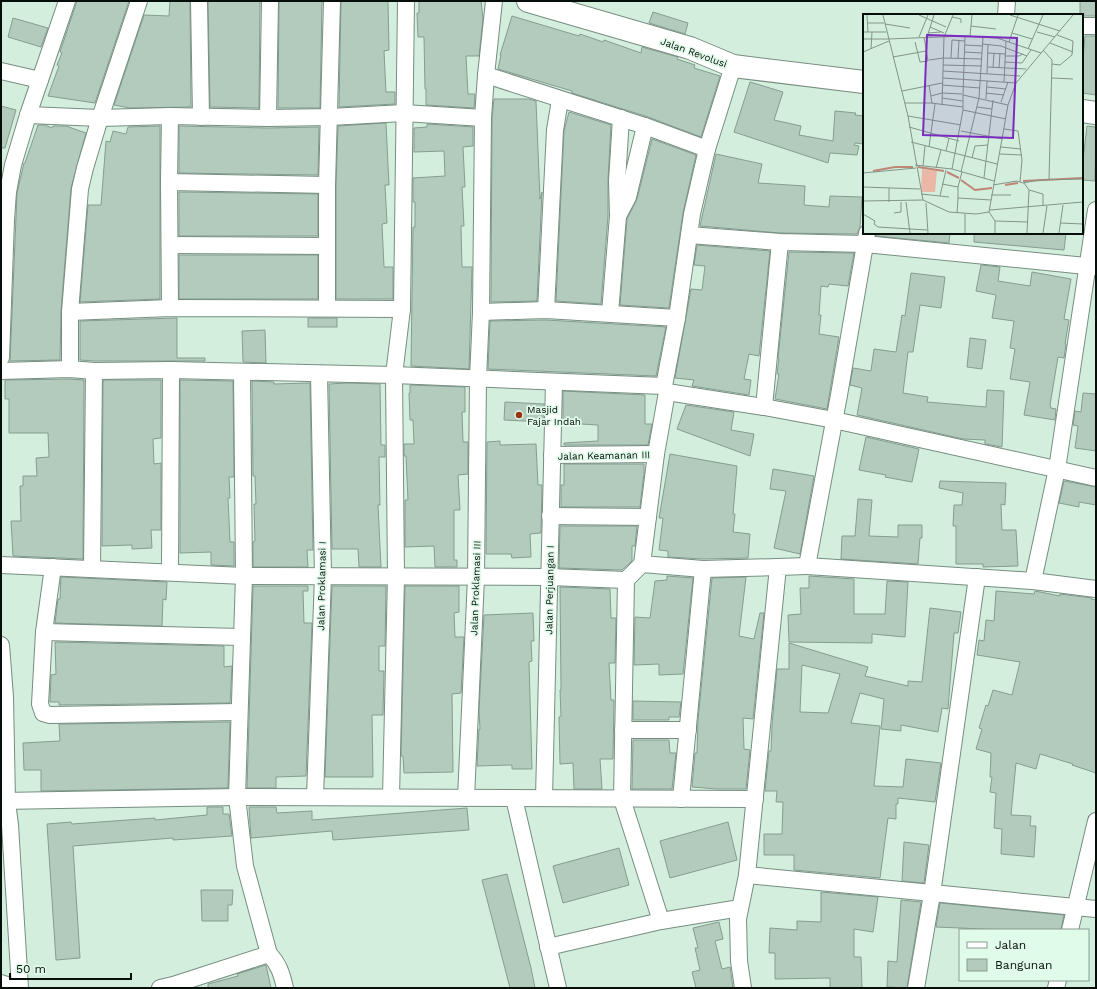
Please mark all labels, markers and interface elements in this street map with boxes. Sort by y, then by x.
inset map [863,14,1083,234]
street label: Jalan Revolusi [659,35,729,70]
place label: Masjid Fajar Indah [527,404,581,427]
marker: Masjid Fajar Indah [514,410,524,420]
street label: Jalan Keamanan III [558,449,650,462]
street label: Jalan Proklamasi III [468,540,483,636]
street label: Jalan Proklamasi I [315,541,328,631]
street label: Jalan Perjuangan I [543,545,556,635]
legend [959,929,1089,981]
text: Jalan [995,938,1026,952]
scale bar [10,955,131,981]
text: Bangunan [995,958,1053,972]
text: 50 m [16,962,46,976]

